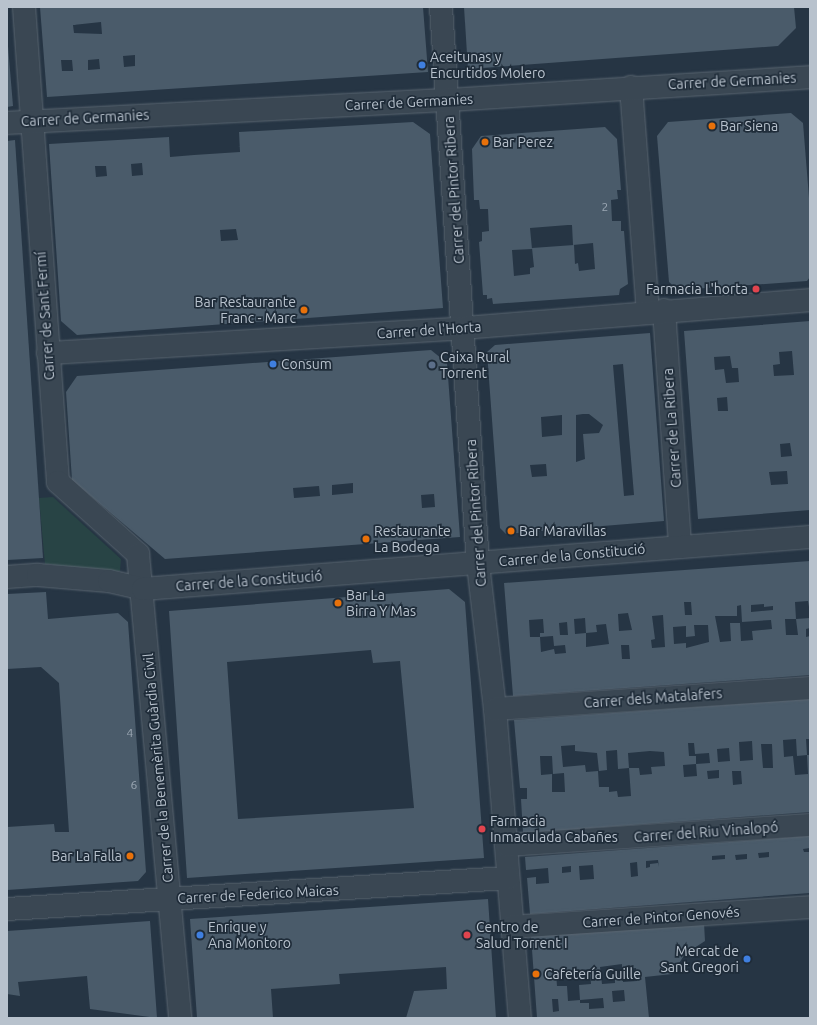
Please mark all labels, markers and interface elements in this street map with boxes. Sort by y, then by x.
place label: Aceitunas y Encurtidos Molero [430,49,545,82]
marker: Aceitunas y Encurtidos Molero [417,60,427,70]
street label: Carrer de Germanies [667,69,797,93]
street label: Carrer de Germanies [344,90,474,114]
street label: Carrer de Germanies [20,106,150,130]
street label: Carrer del Pintor Ribera [440,116,468,264]
place label: Bar Siena [720,118,778,134]
marker: Bar Siena [707,121,717,131]
place label: Bar Perez [493,134,553,150]
marker: Bar Perez [480,137,490,147]
house number: 2 [602,200,608,214]
street label: Carrer de Sant Fermí [32,251,58,381]
place label: Farmacia L'horta [646,281,748,297]
marker: Farmacia L'horta [751,284,761,294]
place label: Bar Restaurante Franc - Marc [195,294,296,326]
marker: Bar Restaurante Franc - Marc [299,305,309,315]
street label: Carrer de l'Horta [376,318,482,342]
place label: Caixa Rural Torrent [440,349,509,382]
place label: Consum [281,356,332,372]
marker: Consum [268,359,278,369]
marker: Caixa Rural Torrent [427,360,437,370]
street label: Carrer de La Ribera [659,368,685,488]
street label: Carrer del Pintor Ribera [462,439,490,587]
place label: Restaurante La Bodega [374,523,451,556]
place label: Bar Maravillas [519,523,606,539]
marker: Bar Maravillas [506,526,516,536]
marker: Restaurante La Bodega [361,534,371,544]
street label: Carrer de la Constitució [498,540,646,570]
street label: Carrer de la Constitució [175,567,323,595]
place label: Bar La Birra Y Mas [346,587,416,620]
marker: Bar La Birra Y Mas [333,598,343,608]
street label: Carrer de la Benemèrita Guàrdia Civil [140,653,176,883]
street label: Carrer dels Matalafers [583,685,723,711]
house number: 4 [127,726,133,740]
house number: 6 [131,778,137,792]
place label: Farmacia Inmaculada Cabañes [490,813,618,846]
street label: Carrer del Riu Vinalopó [633,819,779,845]
marker: Farmacia Inmaculada Cabañes [477,824,487,834]
place label: Bar La Falla [51,848,122,864]
marker: Bar La Falla [125,851,135,861]
street label: Carrer de Federico Maicas [177,881,339,907]
street label: Carrer de Pintor Genovés [582,903,740,931]
place label: Enrique y Ana Montoro [208,919,291,952]
place label: Centro de Salud Torrent I [476,919,568,952]
marker: Centro de Salud Torrent I [461,929,473,941]
marker: Enrique y Ana Montoro [195,930,205,940]
place label: Mercat de Sant Gregori [661,943,739,976]
marker: Mercat de Sant Gregori [742,954,752,964]
place label: Cafetería Guille [544,966,641,982]
marker: Cafetería Guille [531,969,541,979]

